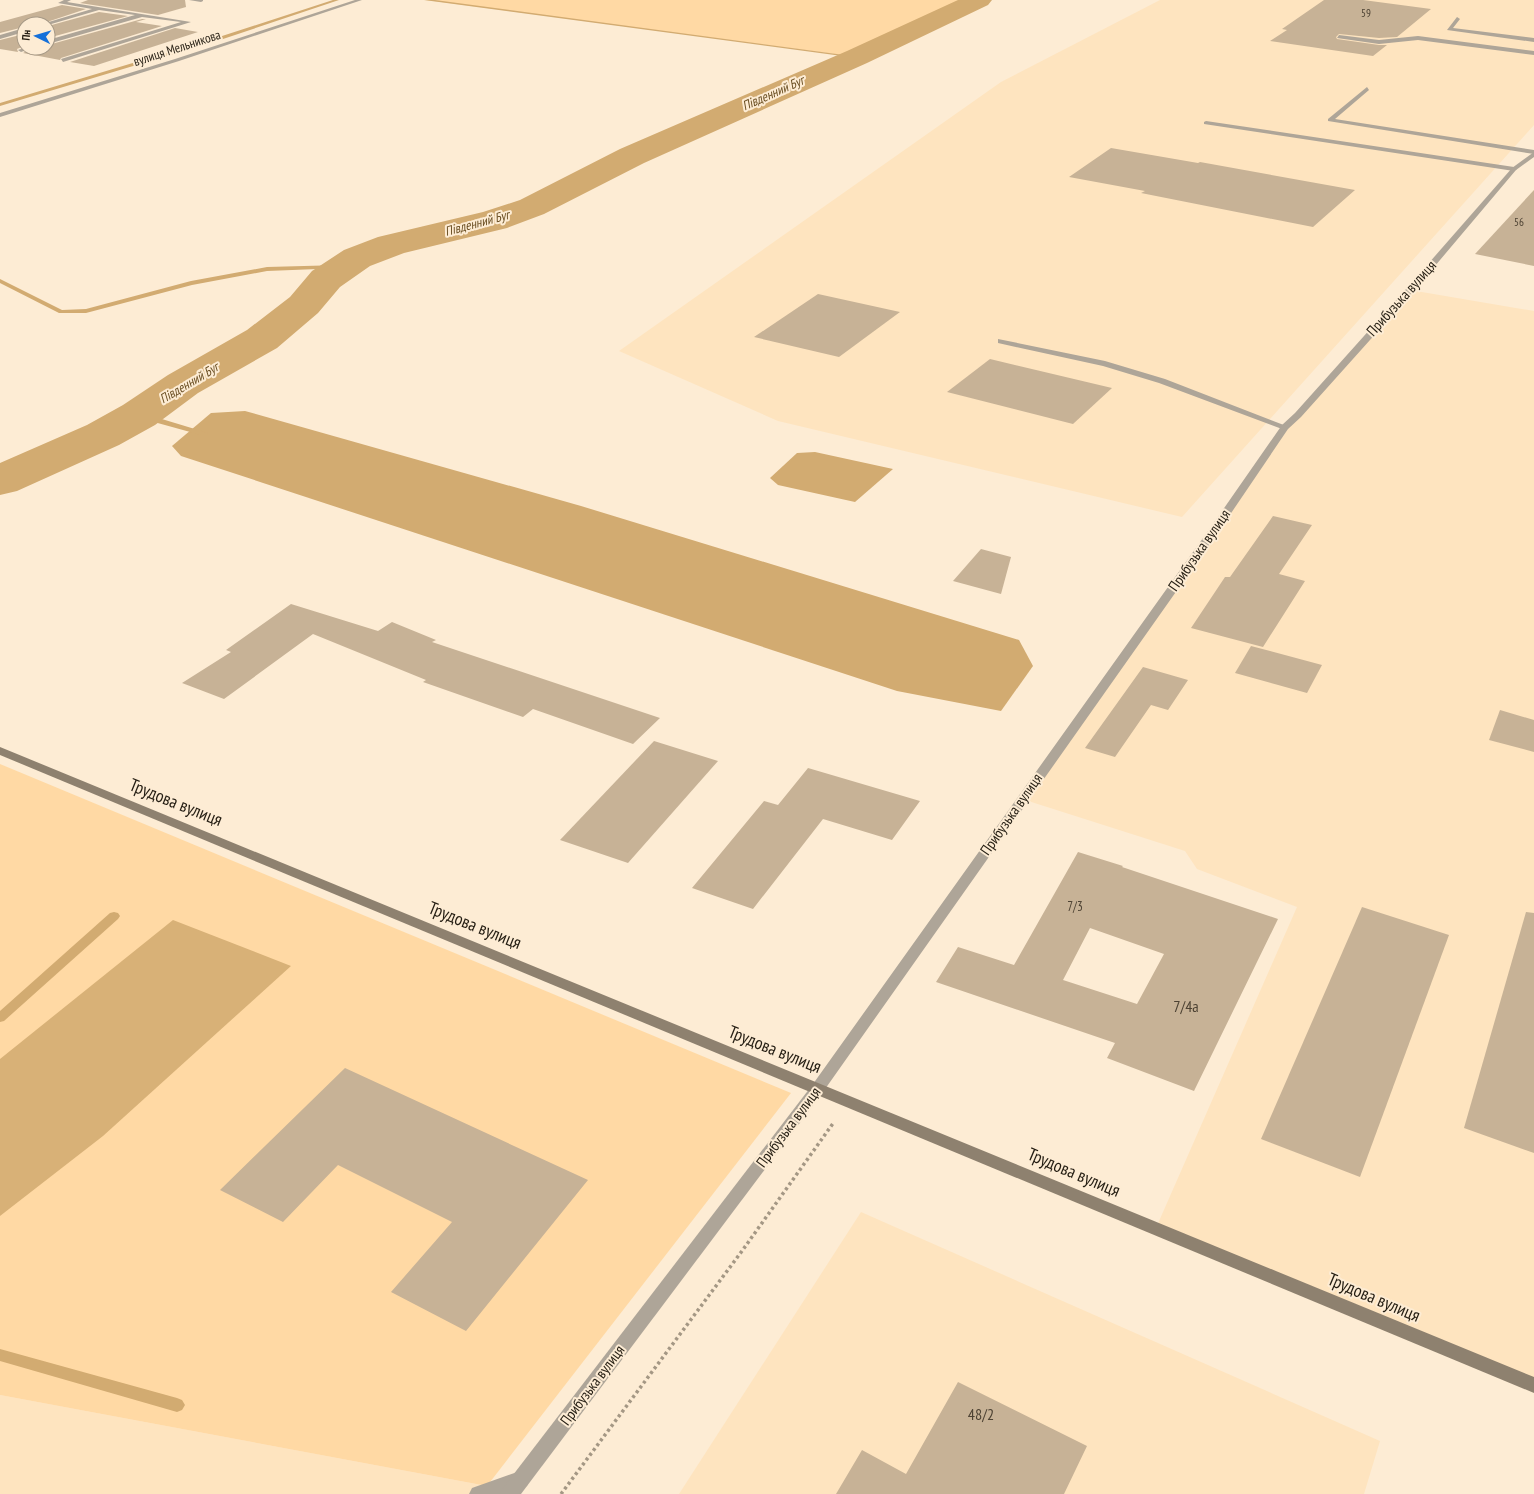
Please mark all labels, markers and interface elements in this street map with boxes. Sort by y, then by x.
house number: 59 [1361,6,1371,20]
north arrow [16,16,56,56]
street label: вулиця Мельникова [131,26,223,70]
text: Пн [19,29,33,41]
water label: Південний Буг [739,71,809,114]
water label: Південний Буг [443,206,513,240]
house number: 56 [1514,215,1524,229]
street label: Прибузька вулиця [1362,256,1440,340]
water label: Південний Буг [156,358,223,407]
street label: Прибузька вулиця [1164,505,1234,595]
street label: Прибузька вулиця [976,769,1046,859]
street label: Трудова вулиця [126,773,226,831]
street label: Трудова вулиця [425,896,525,954]
house number: 7/3 [1067,898,1083,915]
house number: 7/4а [1173,996,1199,1016]
street label: Трудова вулиця [725,1020,825,1078]
street label: Прибузька вулиця [752,1083,824,1171]
street label: Трудова вулиця [1024,1142,1124,1202]
street label: Трудова вулиця [1324,1267,1424,1327]
street label: Прибузька вулиця [556,1341,628,1429]
house number: 48/2 [968,1404,994,1424]

